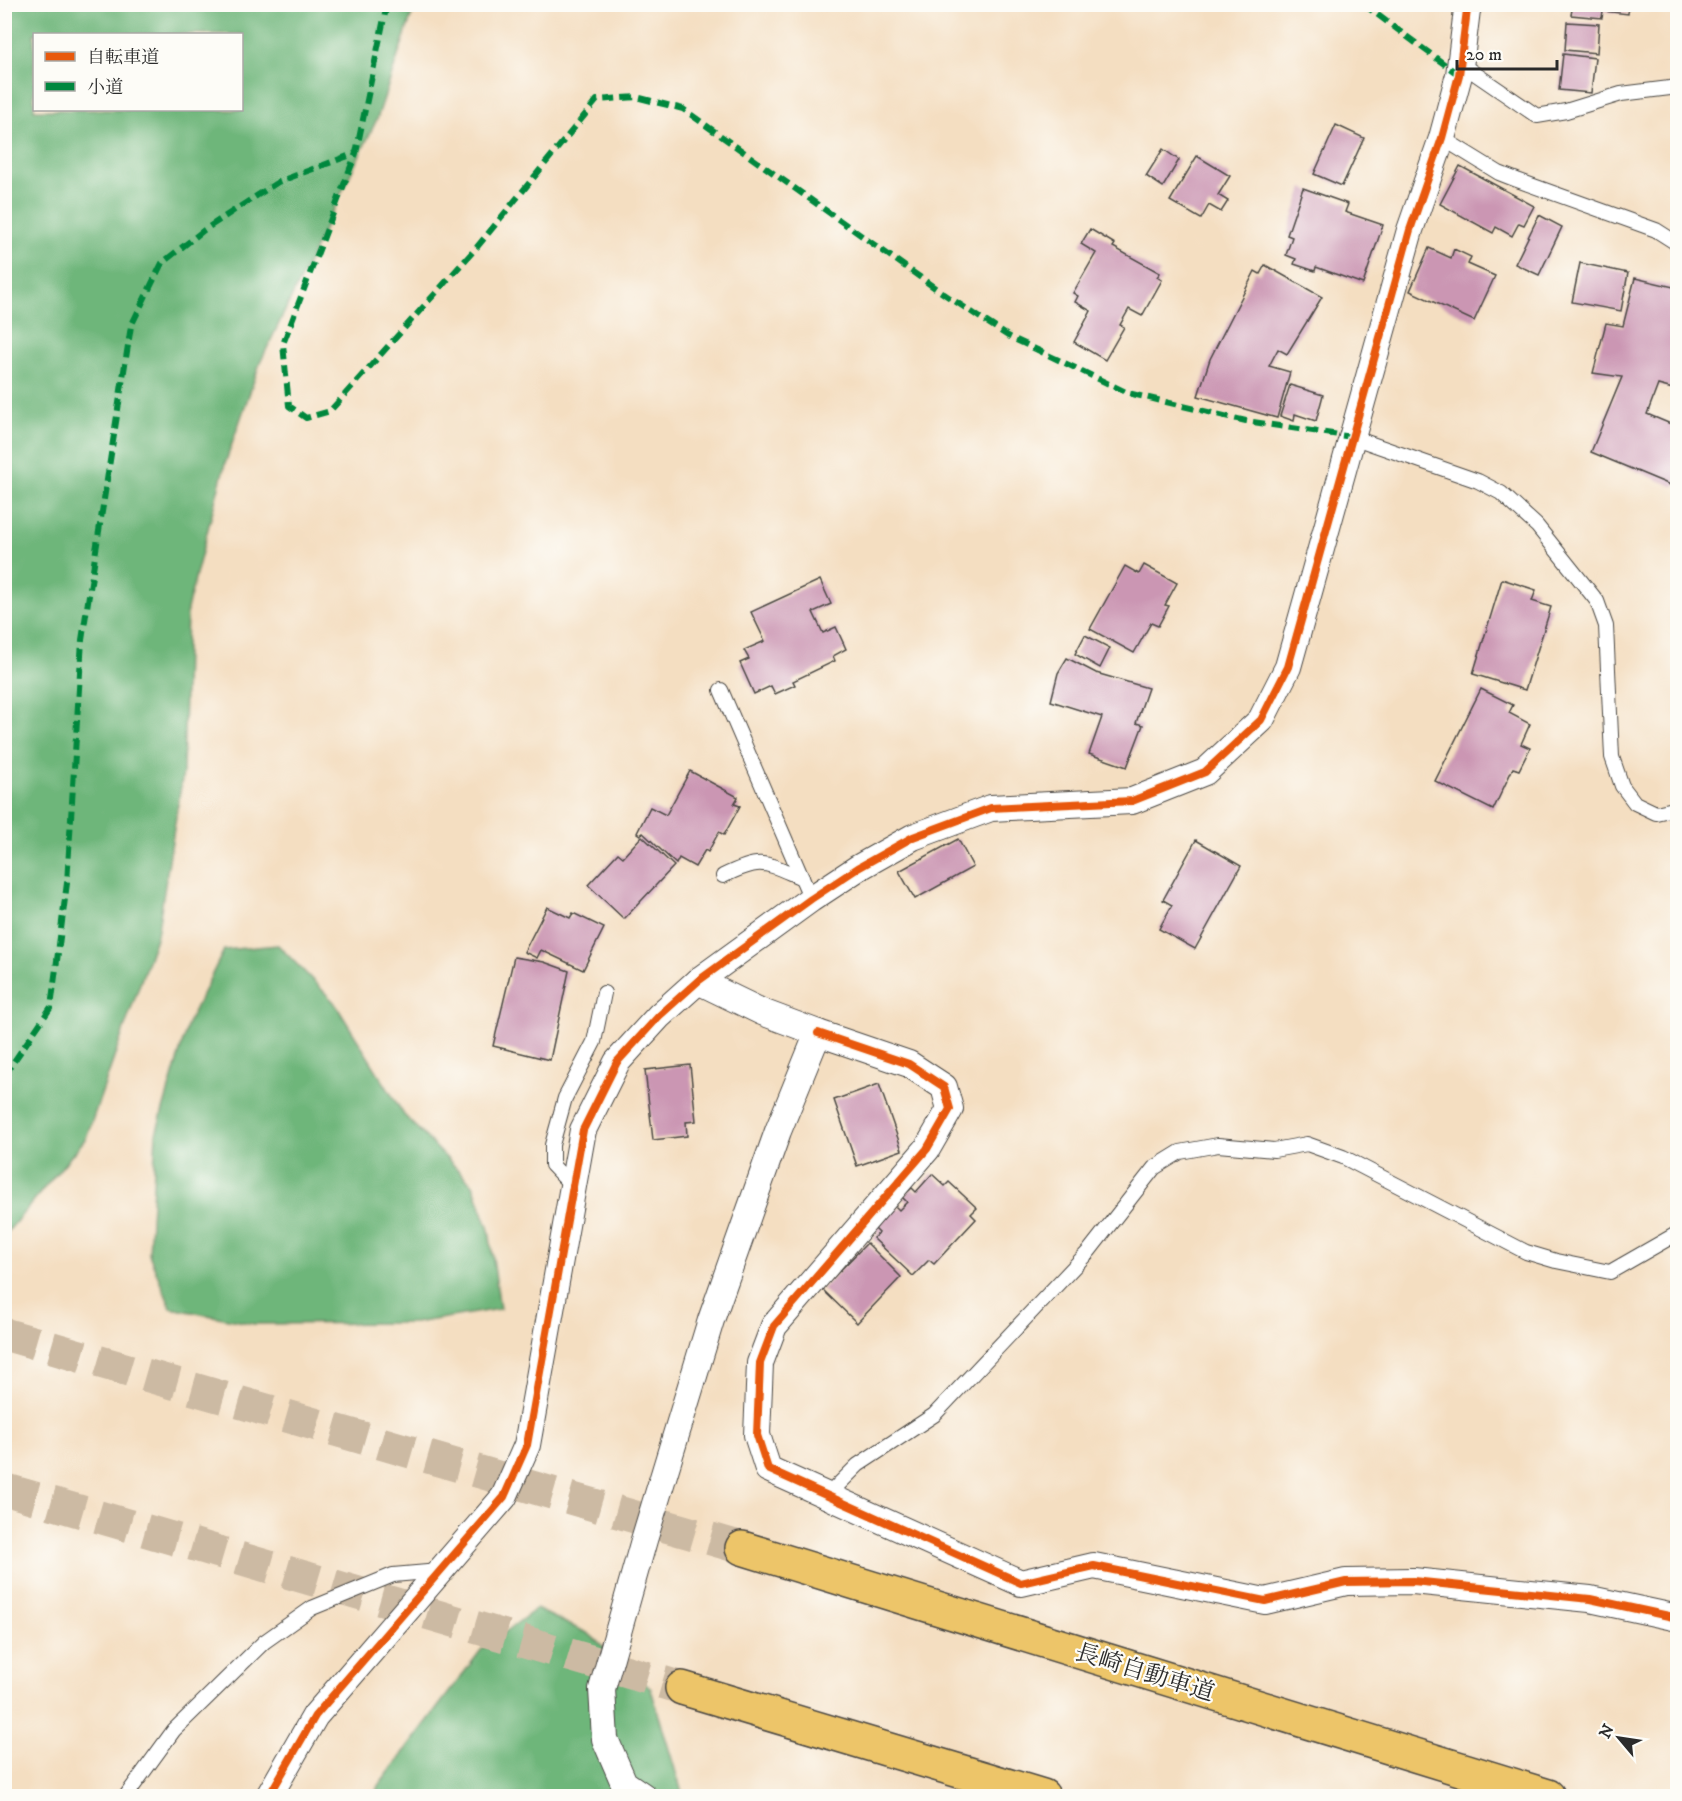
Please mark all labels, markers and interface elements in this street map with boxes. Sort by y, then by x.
legend [33,33,243,111]
scale bar [1457,33,1558,71]
text: 20 m [1466,44,1502,66]
text: 自転車道 [87,47,159,69]
text: 小道 [87,77,123,99]
street label: 長崎自動車道 [1071,1638,1218,1708]
north arrow [1589,1708,1649,1768]
text: N [1595,1721,1619,1742]

